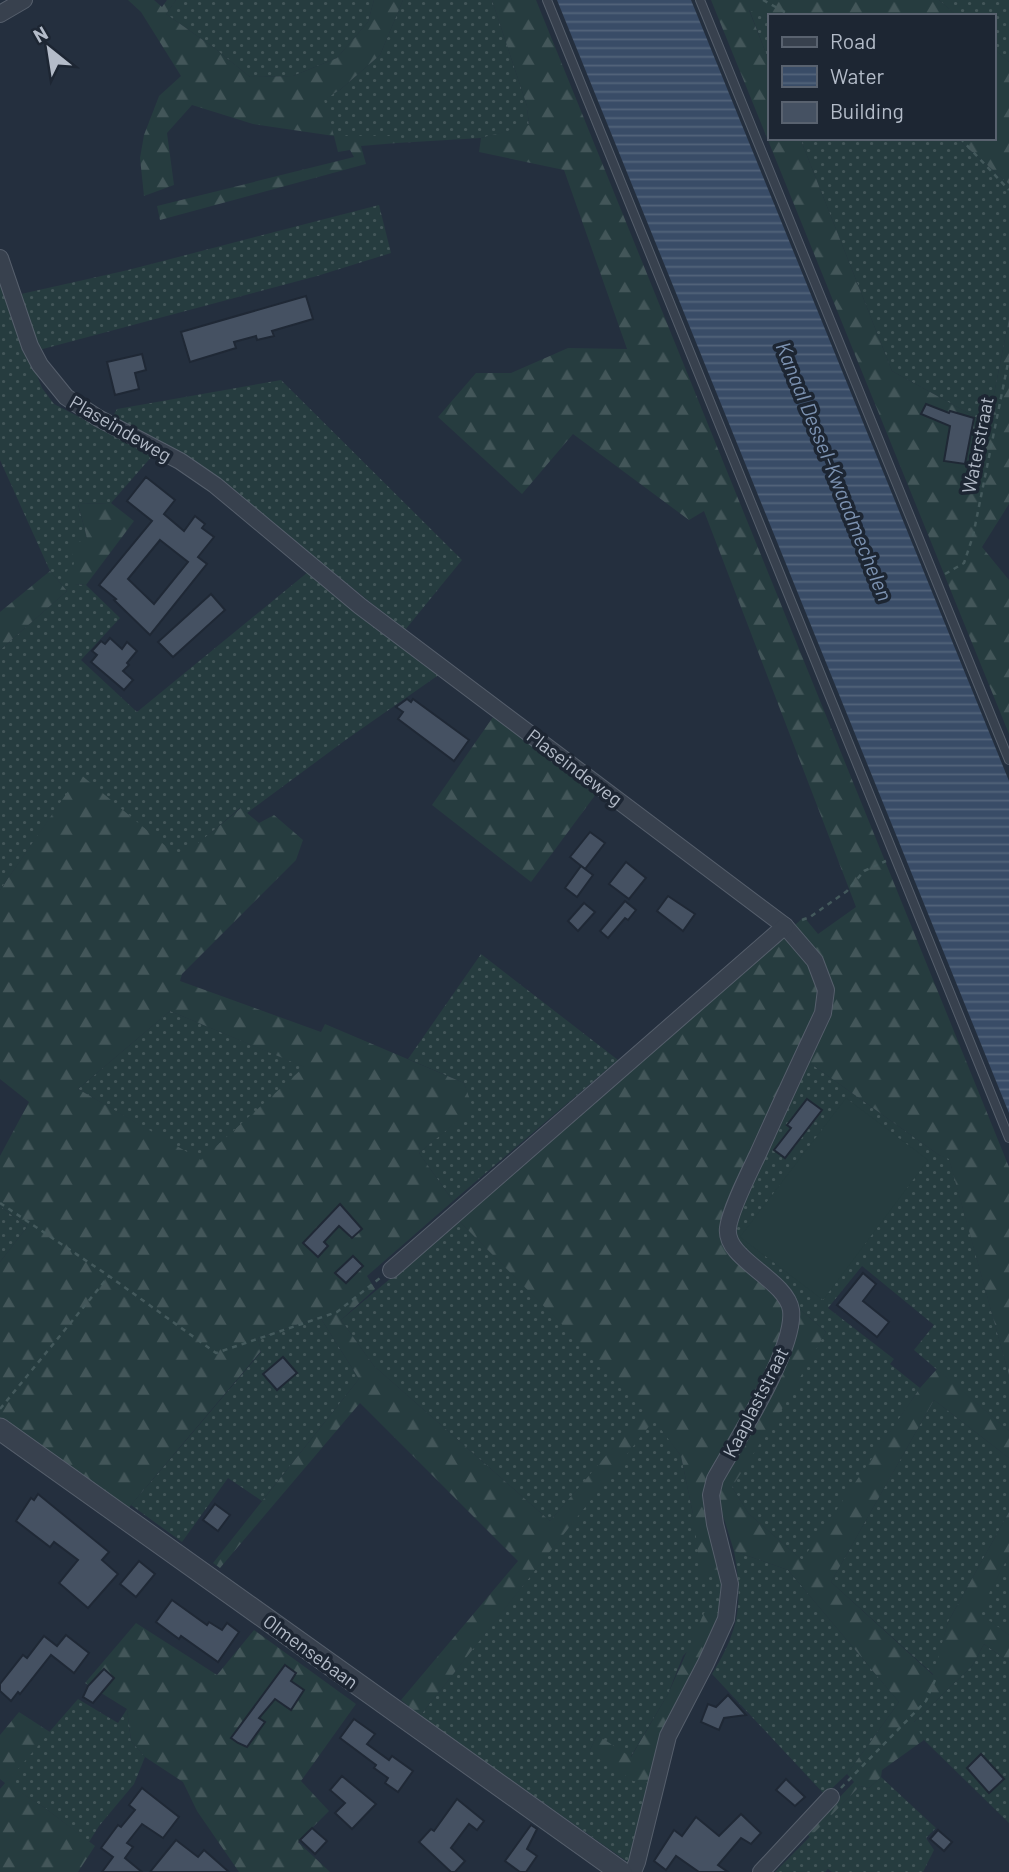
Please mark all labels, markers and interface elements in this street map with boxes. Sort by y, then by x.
north arrow [14,14,84,84]
legend [768,14,995,140]
text: N [29,21,51,47]
text: Road [830,28,876,53]
text: Water [830,63,885,88]
text: Building [830,98,904,123]
water label: Kanaal Dessel-Kwaadmechelen [771,338,899,604]
street label: Plaseindeweg [66,390,176,466]
street label: Waterstraat [956,395,998,495]
street label: Plaseindeweg [523,724,627,810]
street label: Kaaplaststraat [717,1343,793,1461]
street label: Olmensebaan [259,1609,363,1693]

